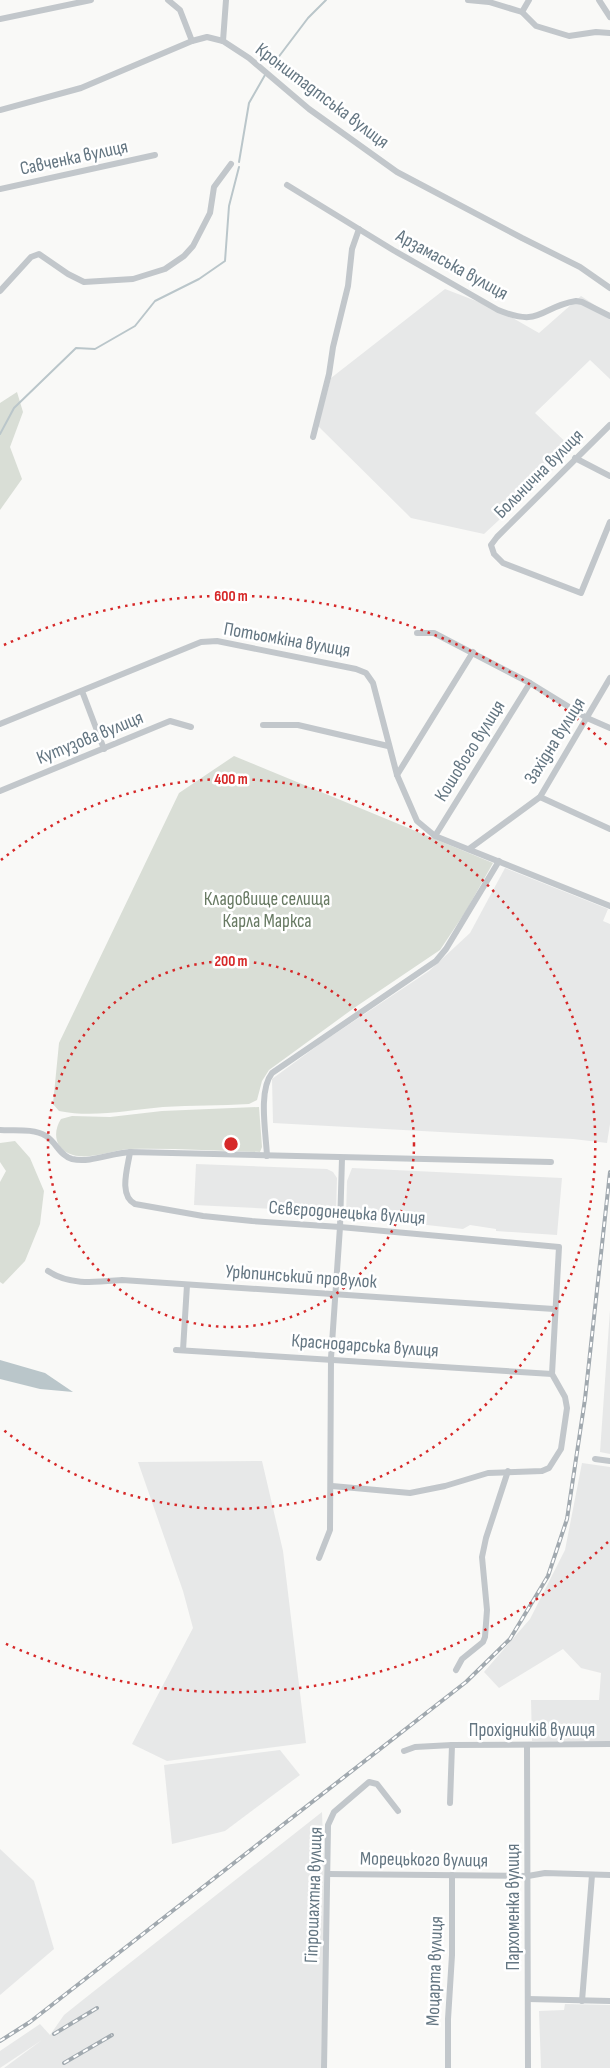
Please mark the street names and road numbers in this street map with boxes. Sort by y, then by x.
street label: Кронштадтська вулиця [251,38,393,154]
street label: Савченка вулиця [18,135,130,181]
street label: Арзамаська вулиця [391,224,512,305]
street label: Больнична вулиця [489,424,589,524]
street label: Потьомкіна вулиця [222,618,352,662]
street label: Західна вулиця [519,694,591,788]
street label: Кошового вулиця [430,696,510,806]
street label: Кутузова вулиця [33,706,147,770]
street label: Сєвєродонецька вулиця [268,1196,426,1230]
street label: Урюпинський провулок [224,1260,378,1294]
street label: Краснодарська вулиця [291,1329,439,1363]
street label: Прохідників вулиця [469,1719,595,1742]
street label: Гіпрошахтна вулиця [300,1826,328,1964]
street label: Пархоменка вулиця [502,1844,525,1970]
street label: Морецького вулиця [360,1847,488,1873]
street label: Моцарта вулиця [422,1916,448,2026]

